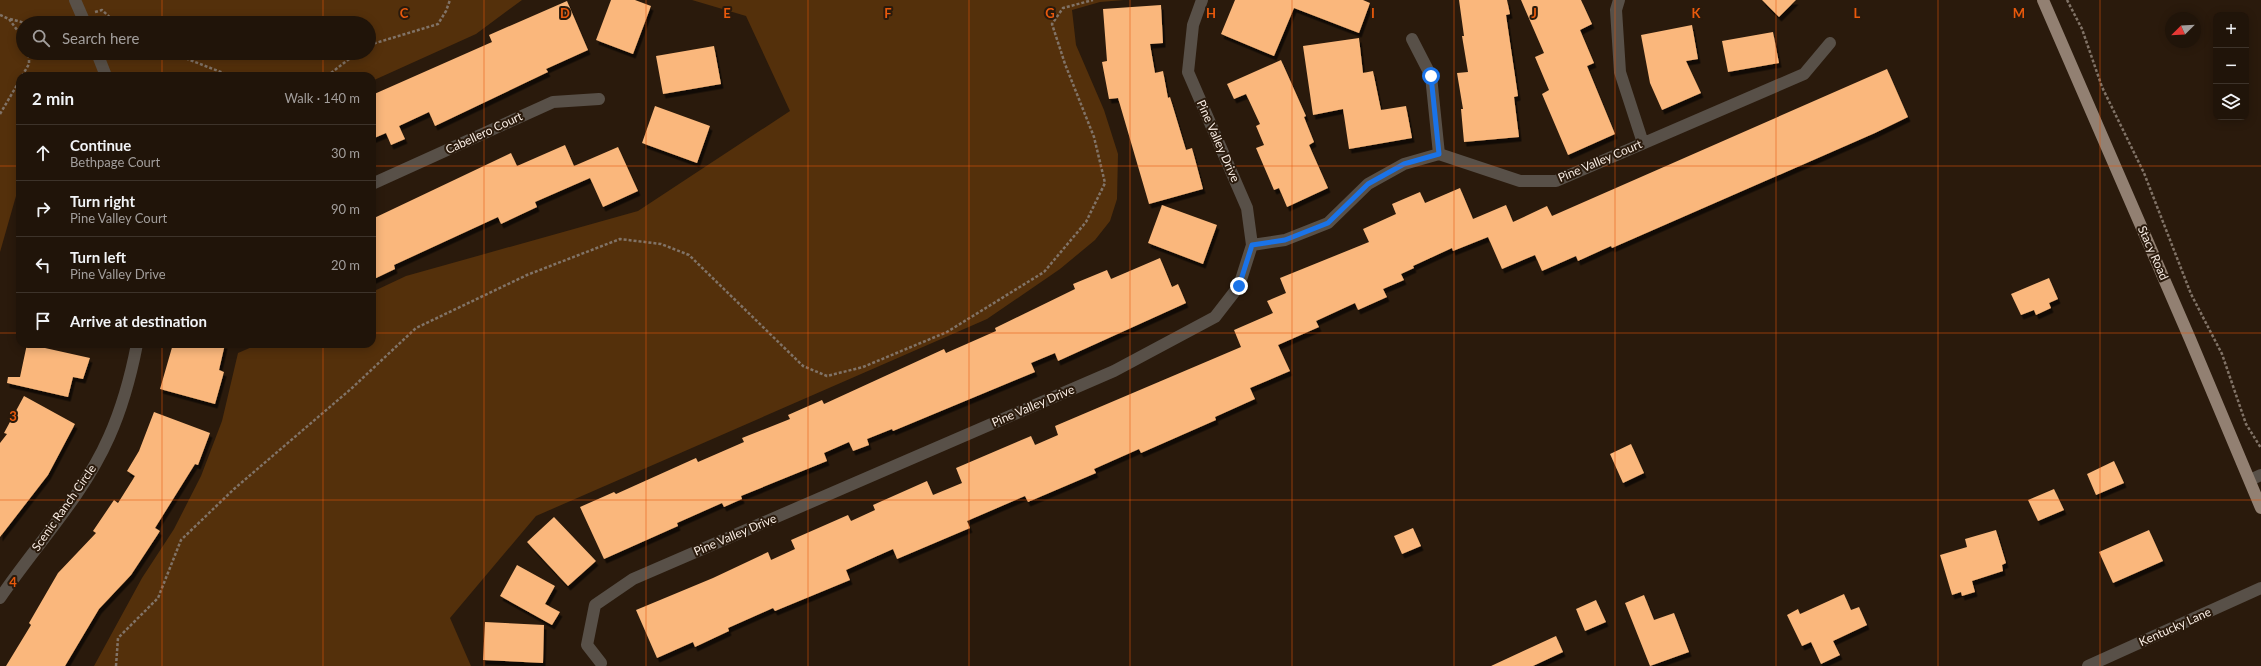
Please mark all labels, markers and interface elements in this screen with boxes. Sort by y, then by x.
text: C [400,5,409,21]
text: D [560,5,570,21]
text: E [723,5,731,21]
text: F [884,5,892,21]
text: G [1045,5,1055,21]
text: H [1206,5,1216,21]
text: I [1371,5,1375,21]
text: J [1531,5,1537,21]
text: K [1692,5,1702,21]
text: L [1854,5,1861,21]
text: M [2013,5,2025,21]
north arrow [2165,12,2201,48]
map controls [2213,12,2249,120]
button: + [2213,12,2249,48]
search box [16,16,376,60]
icon: search [30,27,52,49]
text: Search here [62,29,139,47]
button: − [2213,48,2249,84]
route start [1422,67,1440,85]
button: layers [2213,84,2249,120]
text: 2 min [32,88,74,109]
text: Walk · 140 m [284,90,360,106]
street label: Pine Valley Drive [1194,97,1243,184]
street label: Cabellero Court [443,108,525,157]
text: Continue [70,136,131,154]
street label: Pine Valley Court [1556,136,1645,185]
icon: ahead [32,142,54,164]
text: 30 m [331,145,360,161]
text: Bethpage Court [70,154,160,170]
text: Turn right [70,192,135,210]
icon: right [32,198,54,220]
text: 90 m [331,201,360,217]
text: Pine Valley Court [70,210,167,226]
street label: Stacy Road [2135,223,2172,282]
text: Turn left [70,248,126,266]
icon: left [32,254,54,276]
text: 20 m [331,257,360,273]
text: Pine Valley Drive [70,266,166,282]
route end [1230,277,1248,295]
icon: arrive [32,310,54,332]
text: Arrive at destination [70,312,207,330]
street label: Pine Valley Drive [989,381,1076,430]
text: 3 [9,408,17,424]
street label: Scenic Ranch Circle [28,462,99,554]
street label: Pine Valley Drive [691,510,778,559]
text: 4 [9,574,17,590]
street label: Kentucky Lane [2136,604,2213,649]

